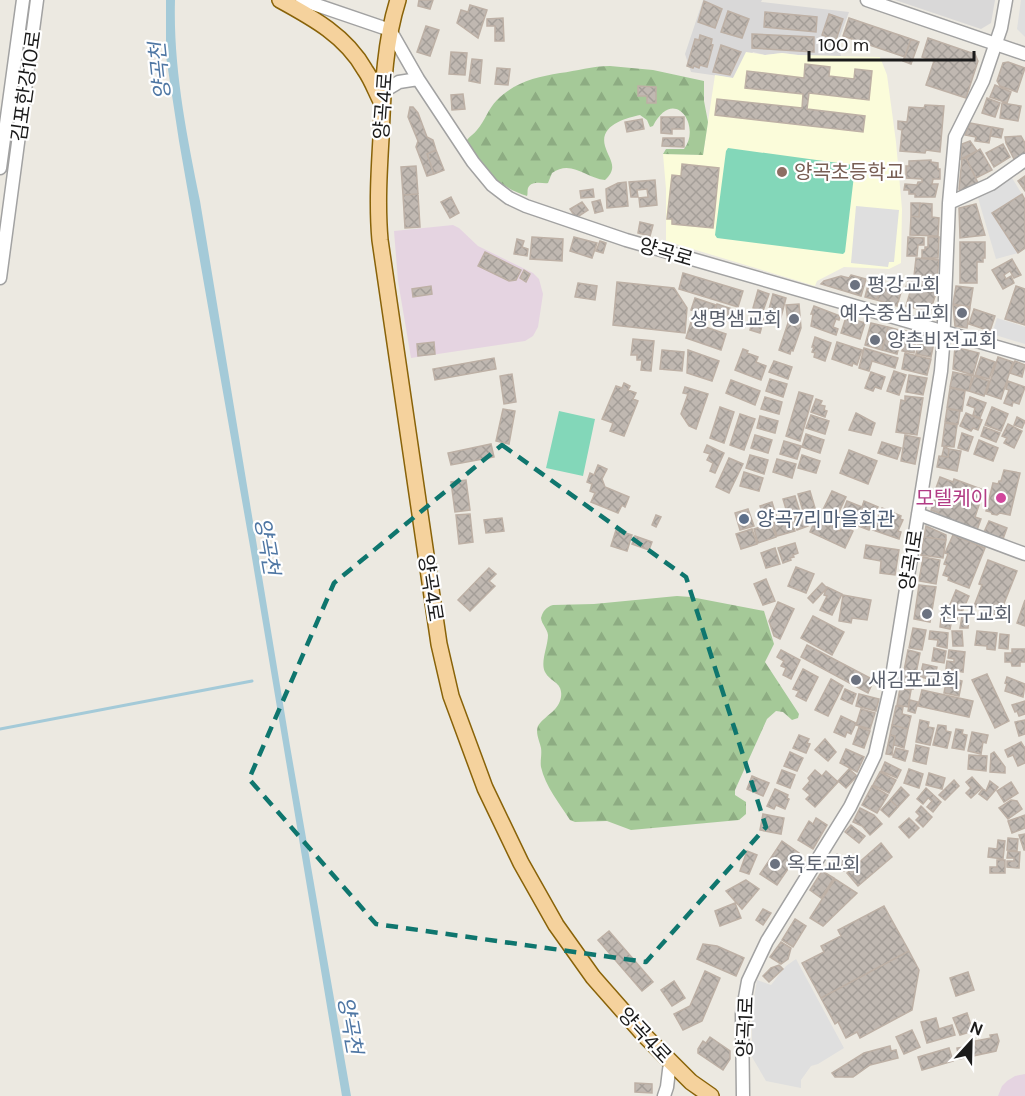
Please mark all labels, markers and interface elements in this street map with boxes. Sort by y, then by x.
scale bar [809,24,974,62]
street label: 김포한강10로 [5,29,47,143]
text: 100 m [818,33,869,57]
water label: 양곡천 [143,38,177,101]
street label: 양곡4로 [368,72,398,140]
place label: 양곡초등학교 [794,159,904,185]
marker: 양곡초등학교 [775,165,789,179]
street label: 양곡로 [636,232,696,272]
place label: 평강교회 [867,272,941,298]
marker: 평강교회 [848,278,862,292]
place label: 예수중심교회 [840,300,950,326]
place label: 생명샘교회 [690,306,782,332]
marker: 예수중심교회 [955,306,969,320]
marker: 생명샘교회 [787,312,801,326]
place label: 양촌비전교회 [887,327,997,353]
marker: 양촌비전교회 [868,333,882,347]
place label: 모텔케이 [915,485,989,511]
marker: 모텔케이 [994,491,1008,505]
place label: 양곡7리마을회관 [756,506,895,532]
marker: 양곡7리마을회관 [737,512,751,526]
water label: 양곡천 [248,515,286,580]
street label: 양곡1로 [893,528,929,592]
street label: 양곡4로 [413,553,449,623]
place label: 친구교회 [939,601,1013,627]
marker: 친구교회 [920,607,934,621]
place label: 새김포교회 [868,667,960,693]
marker: 새김포교회 [849,673,863,687]
place label: 옥토교회 [787,851,861,877]
marker: 옥토교회 [768,857,782,871]
water label: 양곡천 [331,994,369,1059]
street label: 양곡1로 [731,996,759,1058]
street label: 양곡4로 [613,1002,677,1068]
north arrow [941,1012,1001,1072]
text: N [967,1017,986,1040]

